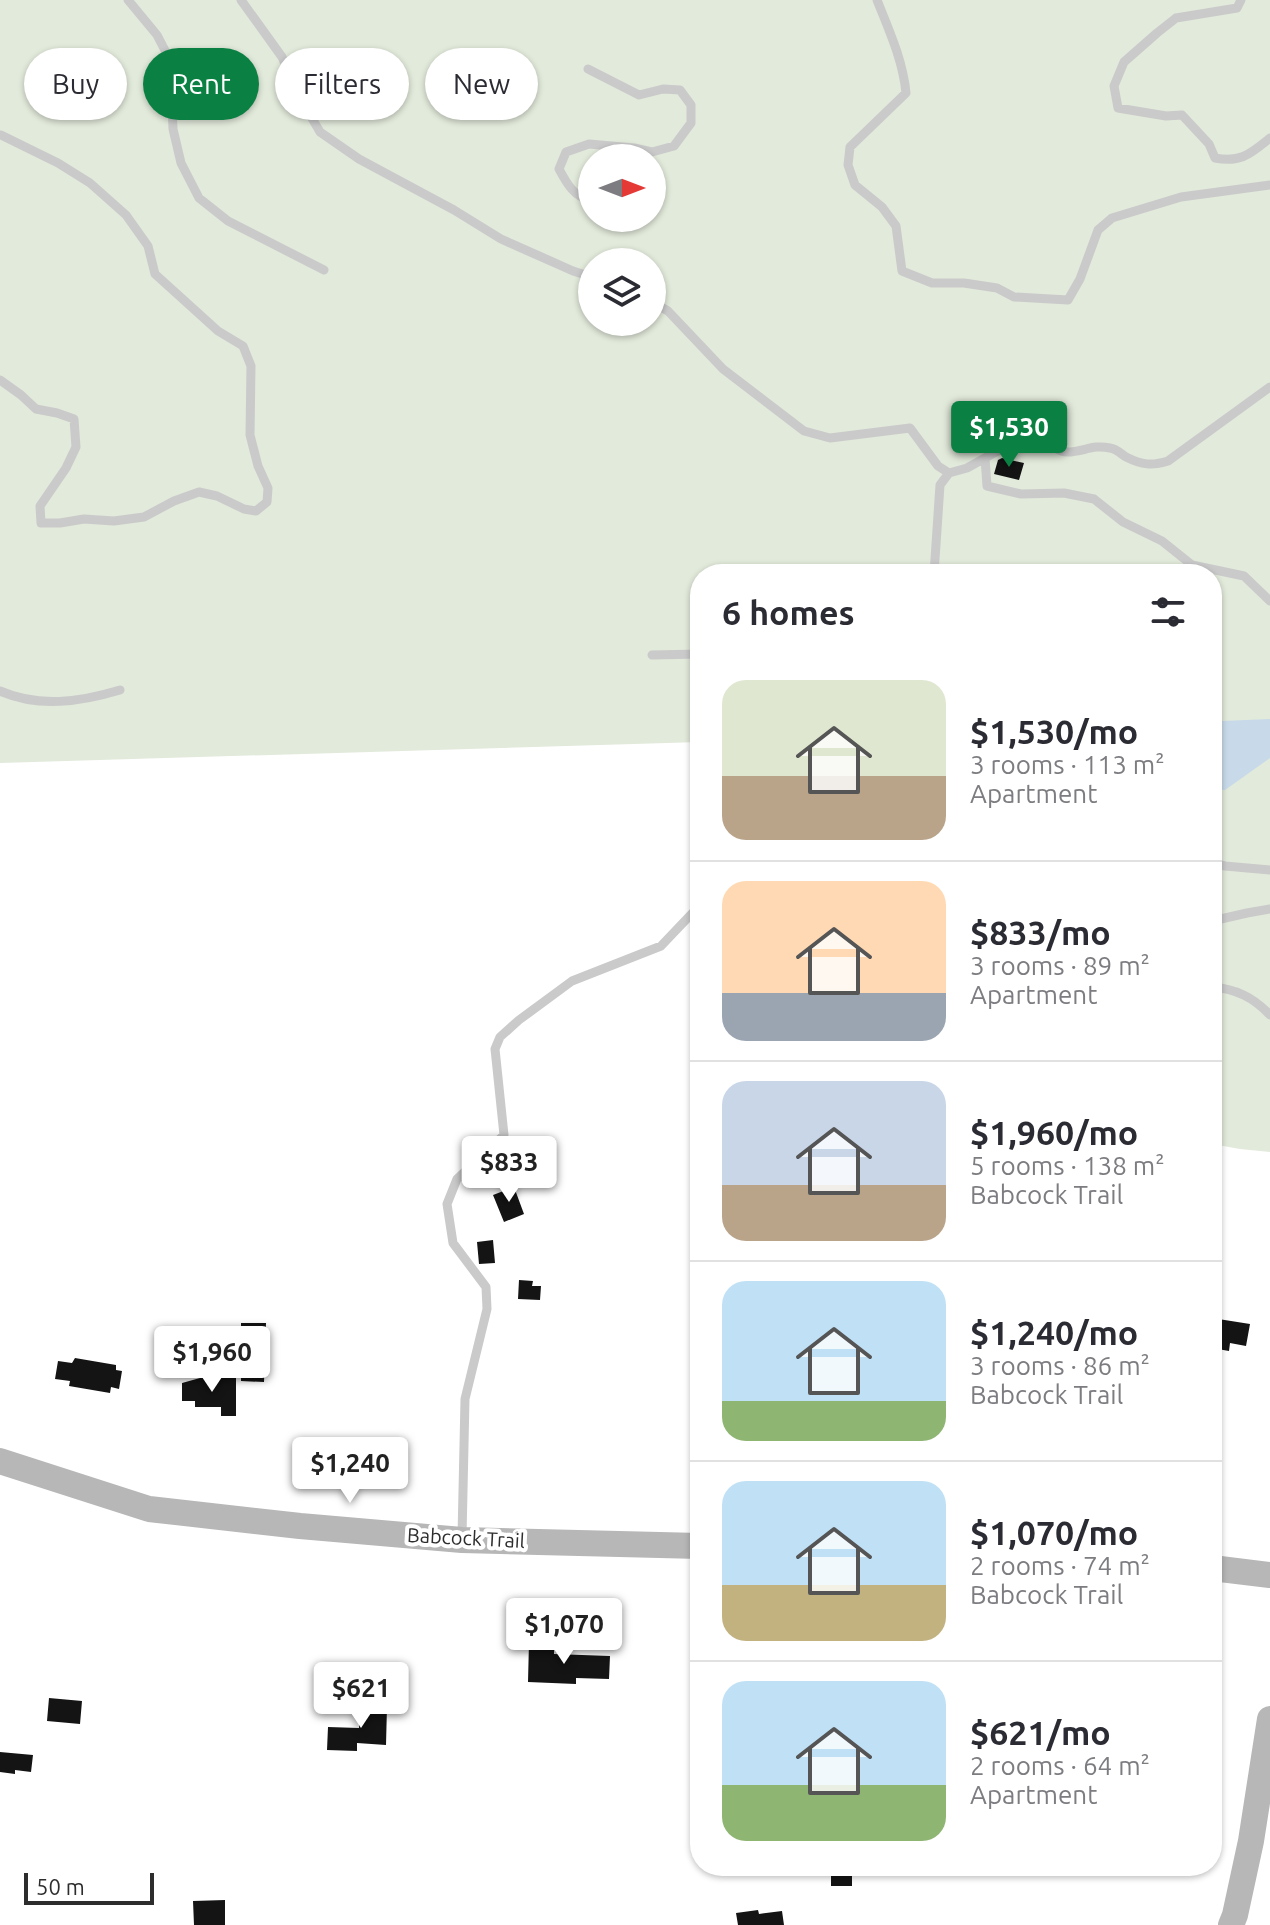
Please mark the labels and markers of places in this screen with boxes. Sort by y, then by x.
pin: $1,530 [944,401,1074,469]
pin: $833 [462,1136,556,1204]
pin: $1,960 [147,1326,277,1394]
pin: $1,240 [285,1437,415,1505]
pin: $1,070 [499,1598,629,1666]
pin: $621 [314,1662,408,1730]

